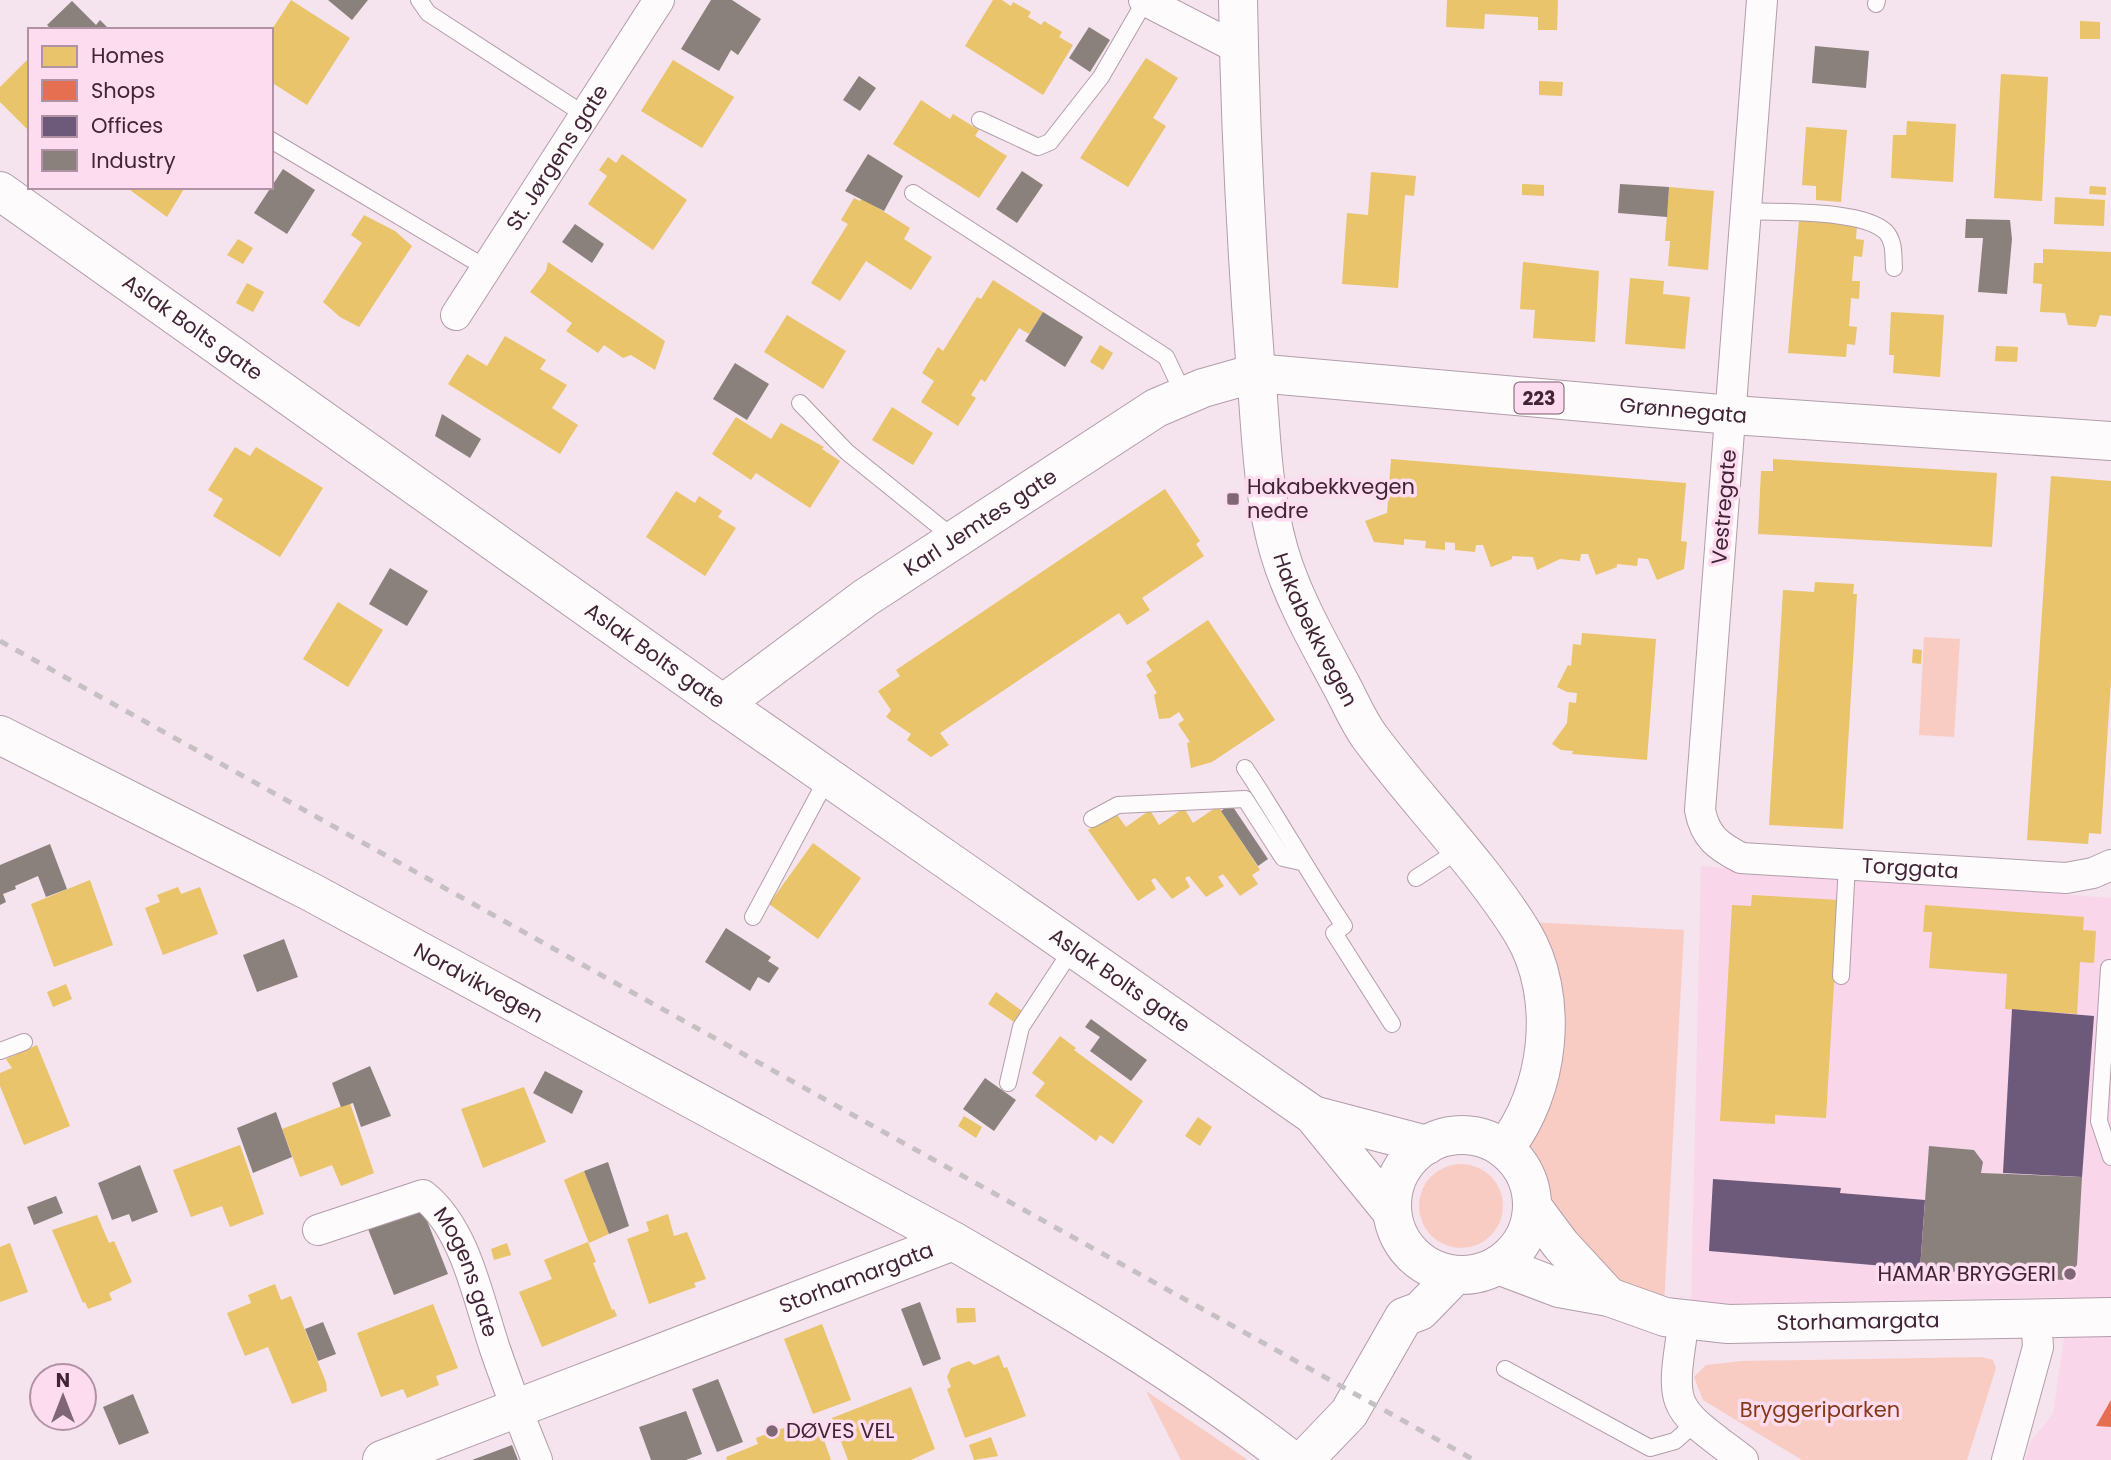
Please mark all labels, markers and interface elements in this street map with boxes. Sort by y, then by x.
legend [28,28,273,189]
text: Homes [91,41,165,70]
text: Shops [91,76,155,105]
street label: St. Jørgens gate [499,79,615,236]
text: Offices [91,111,163,140]
text: Industry [91,146,176,175]
street label: Aslak Bolts gate [117,267,269,387]
road number: 223 [1514,382,1564,414]
street label: Grønnegata [1618,390,1748,430]
street label: Vestregate [1704,448,1743,566]
street label: Karl Jemtes gate [898,462,1062,583]
place label: Hakabekkvegen nedre [1247,472,1415,525]
marker: Hakabekkvegen nedre [1225,491,1241,507]
street label: Hakabekkvegen [1266,549,1365,712]
street label: Aslak Bolts gate [579,595,731,715]
street label: Torggata [1861,850,1960,885]
street label: Aslak Bolts gate [1044,921,1196,1039]
street label: Nordvikvegen [409,936,549,1030]
street label: Mogens gate [427,1201,505,1340]
street label: Storhamargata [775,1235,937,1320]
place label: HAMAR BRYGGERI [1877,1259,2056,1288]
marker: HAMAR BRYGGERI [2062,1266,2078,1282]
street label: Storhamargata [1776,1305,1940,1337]
north arrow [28,1362,98,1432]
text: N [56,1367,70,1394]
park label: Bryggeriparken [1740,1395,1900,1424]
place label: DØVES VEL [786,1416,894,1445]
marker: DØVES VEL [764,1423,780,1439]

